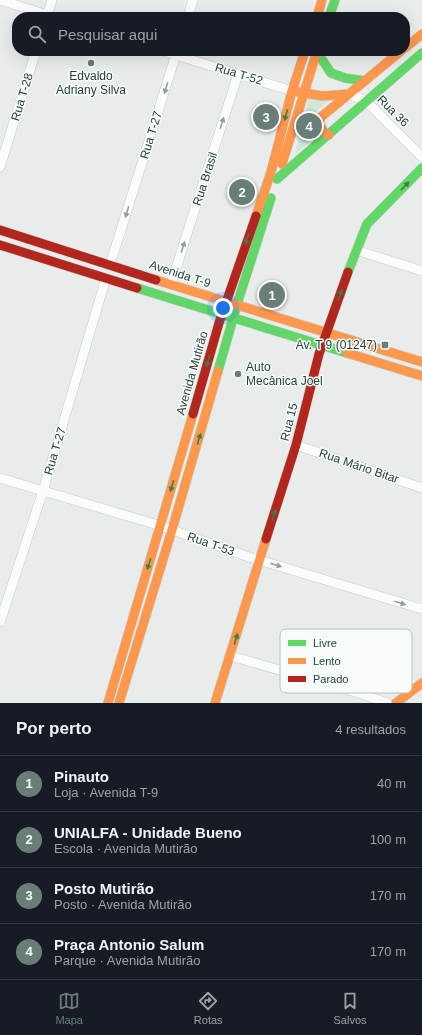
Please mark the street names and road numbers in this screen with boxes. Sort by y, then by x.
street label: Rua T-52 [213,60,265,88]
street label: Rua T-28 [8,71,36,123]
street label: Rua 36 [374,92,412,130]
street label: Rua T-27 [137,109,165,161]
street label: Rua Brasil [190,151,220,207]
street label: Avenida T-9 [148,258,213,291]
street label: Avenida Mutirão [173,329,211,417]
street label: Rua 15 [278,401,301,442]
street label: Rua T-27 [41,425,69,477]
street label: Rua Mário Bitar [317,446,401,486]
street label: Rua T-53 [185,529,237,559]

